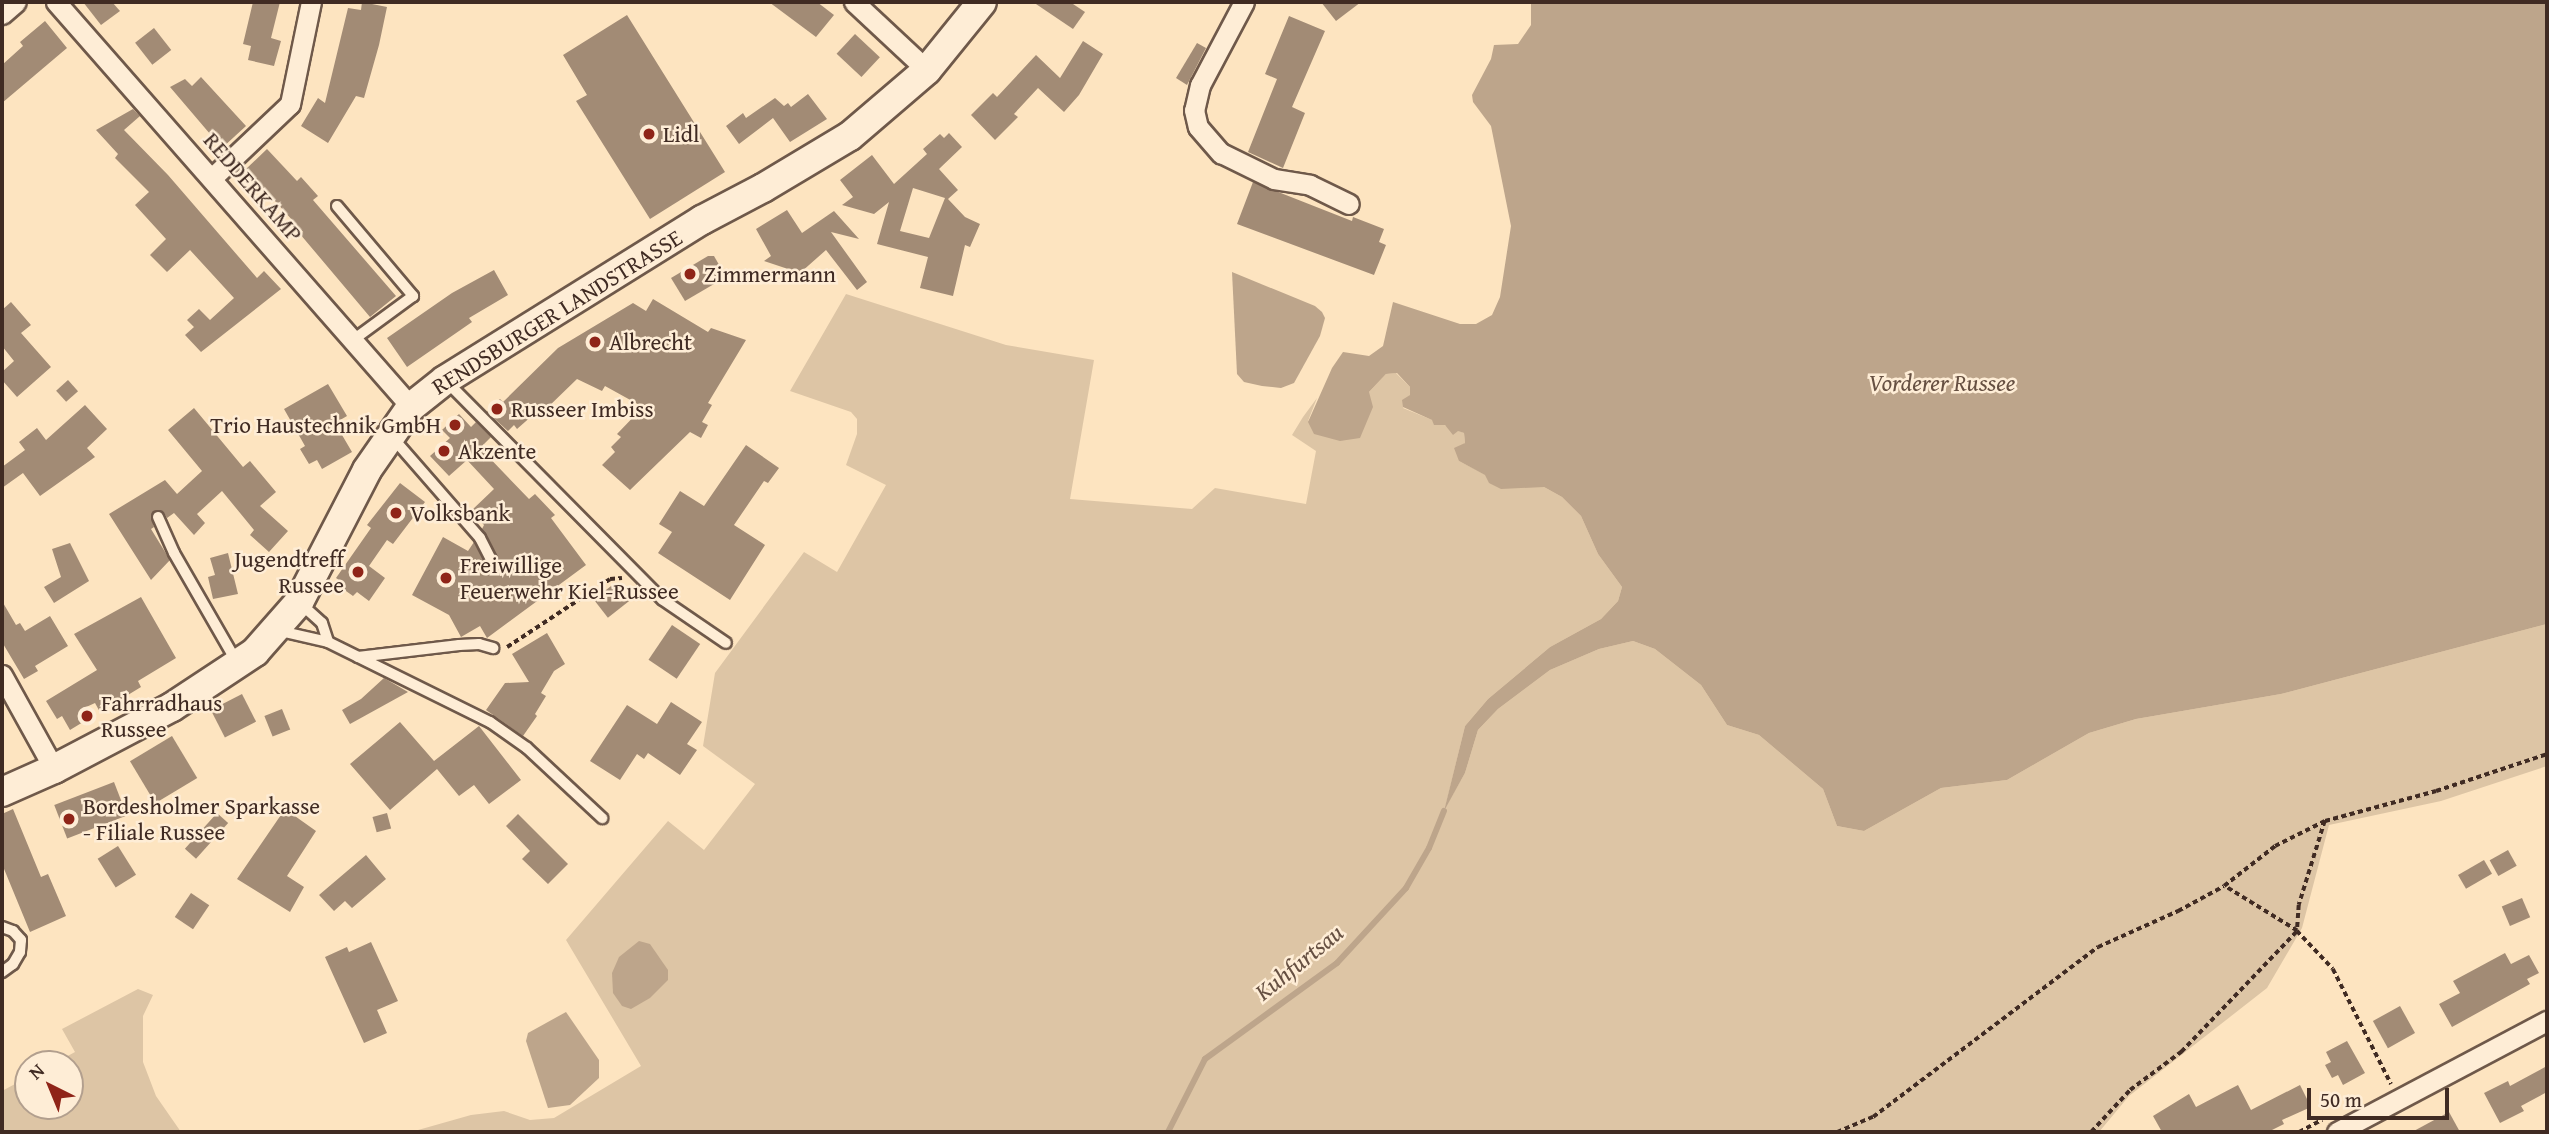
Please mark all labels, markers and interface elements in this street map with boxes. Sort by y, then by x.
place label: Lidl [663,120,699,148]
street label: REDDERKAMP [198,126,308,248]
marker: Lidl [641,126,657,142]
street label: RENDSBURGER LANDSTRASSE [427,224,687,400]
place label: Zimmermann [704,260,836,288]
marker: Zimmermann [682,266,698,282]
place label: Albrecht [609,328,692,356]
marker: Albrecht [587,334,603,350]
water label: Vorderer Russee [1869,369,2015,397]
place label: Russeer Imbiss [511,395,654,423]
marker: Russeer Imbiss [489,401,505,417]
place label: Trio Haustechnik GmbH [210,411,441,439]
marker: Trio Haustechnik GmbH [447,417,463,433]
place label: Akzente [458,437,536,465]
marker: Akzente [436,443,452,459]
place label: Volksbank [410,499,510,527]
marker: Volksbank [388,505,404,521]
place label: Jugendtreff Russee [234,545,344,599]
place label: Freiwillige Feuerwehr Kiel-Russee [460,551,679,605]
marker: Jugendtreff Russee [350,564,366,580]
marker: Freiwillige Feuerwehr Kiel-Russee [438,570,454,586]
place label: Fahrradhaus Russee [101,689,222,743]
marker: Fahrradhaus Russee [79,708,95,724]
place label: Bordesholmer Sparkasse - Filiale Russee [83,792,320,846]
marker: Bordesholmer Sparkasse - Filiale Russee [61,811,77,827]
water label: Kuhfurtsau [1249,918,1349,1006]
north arrow [14,1050,84,1120]
text: N [22,1057,50,1086]
scale bar [2311,1074,2453,1118]
text: 50 m [2320,1084,2362,1115]

